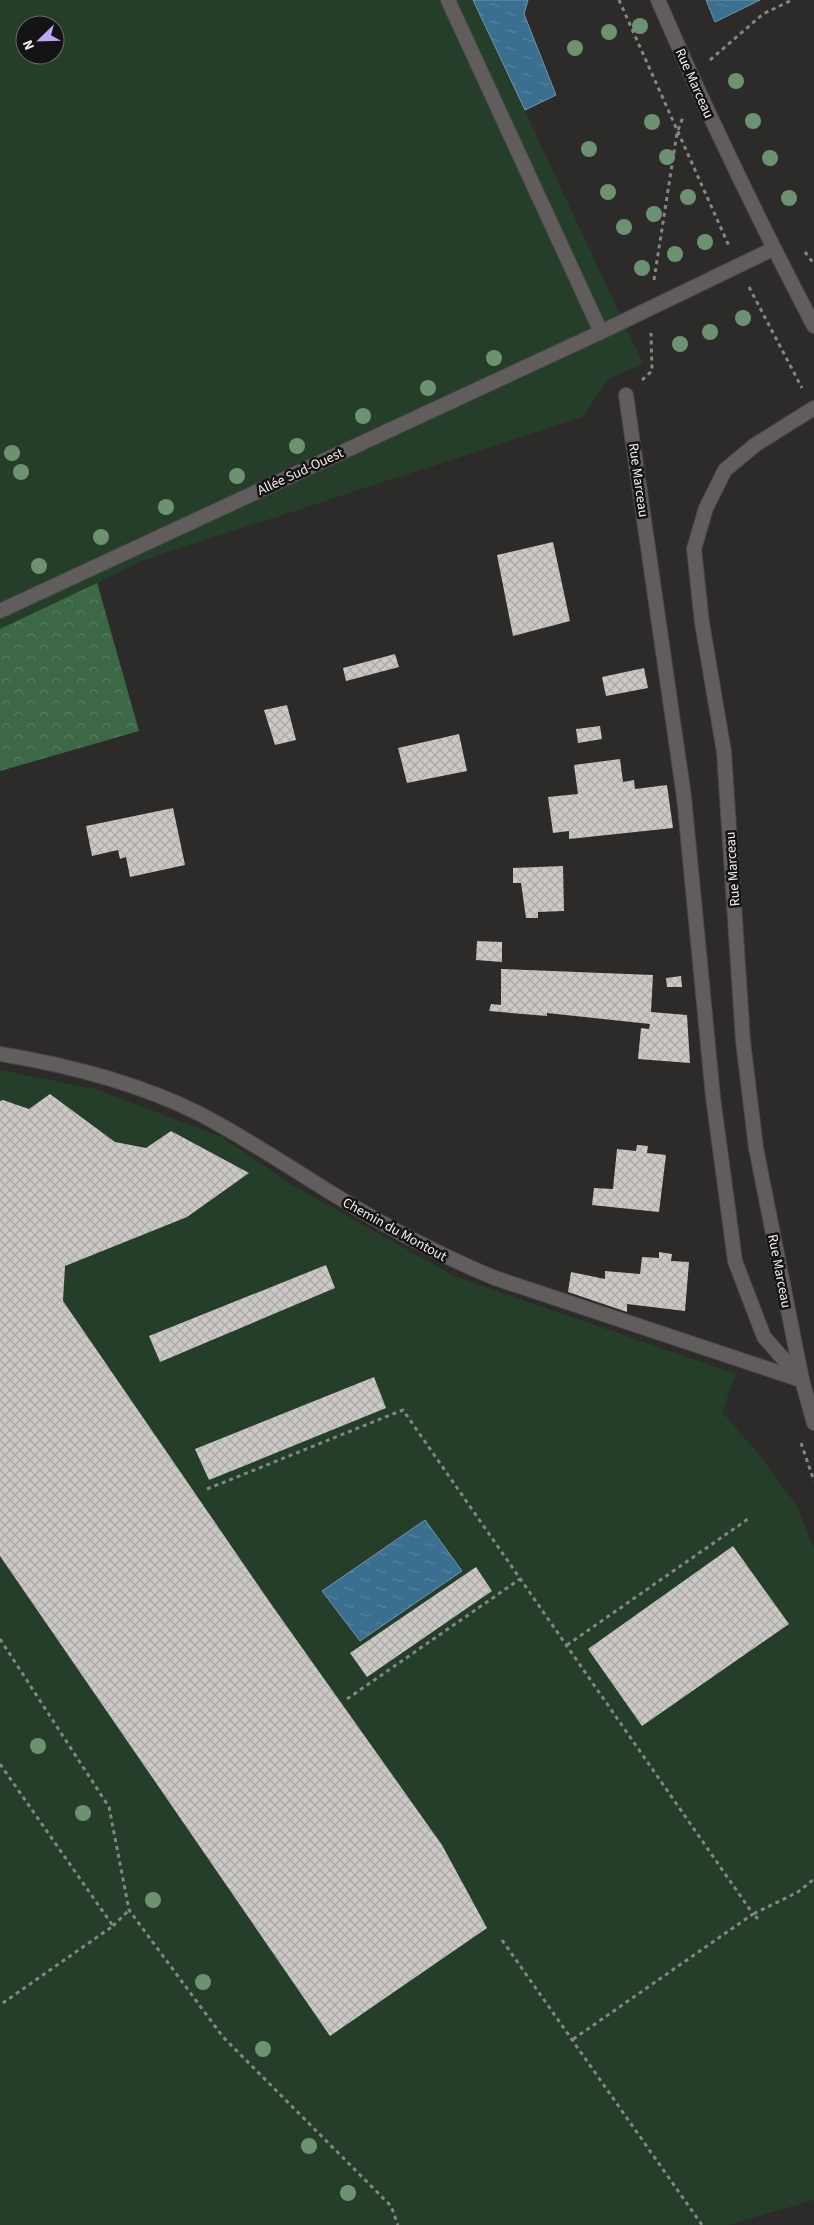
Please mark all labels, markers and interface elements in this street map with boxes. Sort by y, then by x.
north arrow [15,15,65,65]
text: N [18,36,40,53]
street label: Rue Marceau [670,45,718,122]
street label: Rue Marceau [623,442,653,519]
street label: Allée Sud-Ouest [254,443,347,501]
street label: Rue Marceau [720,831,746,907]
street label: Chemin du Montout [339,1193,450,1267]
street label: Rue Marceau [762,1233,796,1310]

